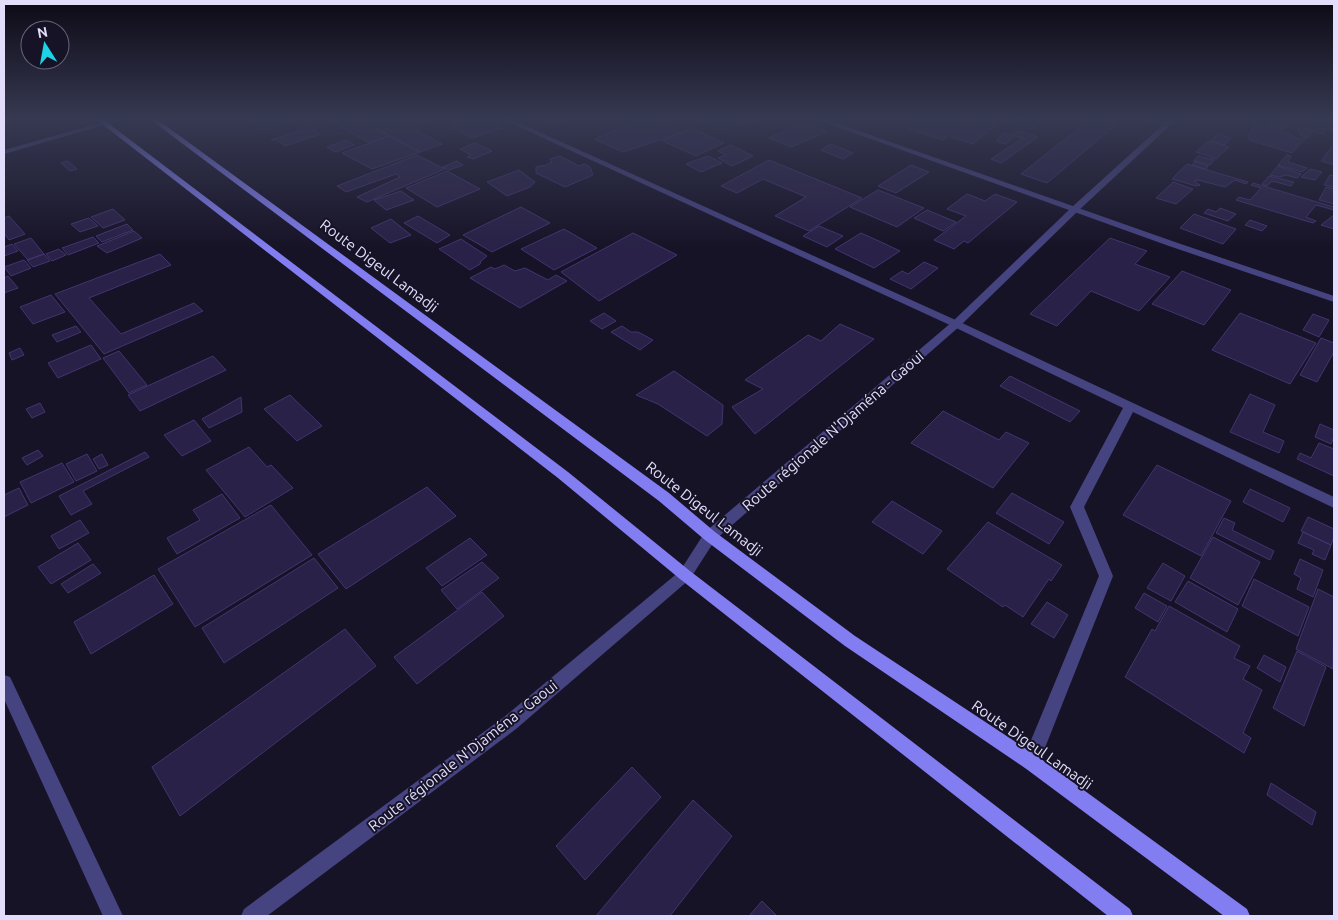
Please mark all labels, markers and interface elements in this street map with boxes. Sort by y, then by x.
north arrow [20,20,70,70]
text: N [36,23,49,41]
street label: Route Digeul Lamadji [317,216,442,316]
street label: Route régionale N'Djaména - Gaoui [738,347,927,514]
street label: Route Digeul Lamadji [643,458,766,559]
street label: Route régionale N'Djaména - Gaoui [365,677,560,835]
street label: Route Digeul Lamadji [969,697,1096,793]

